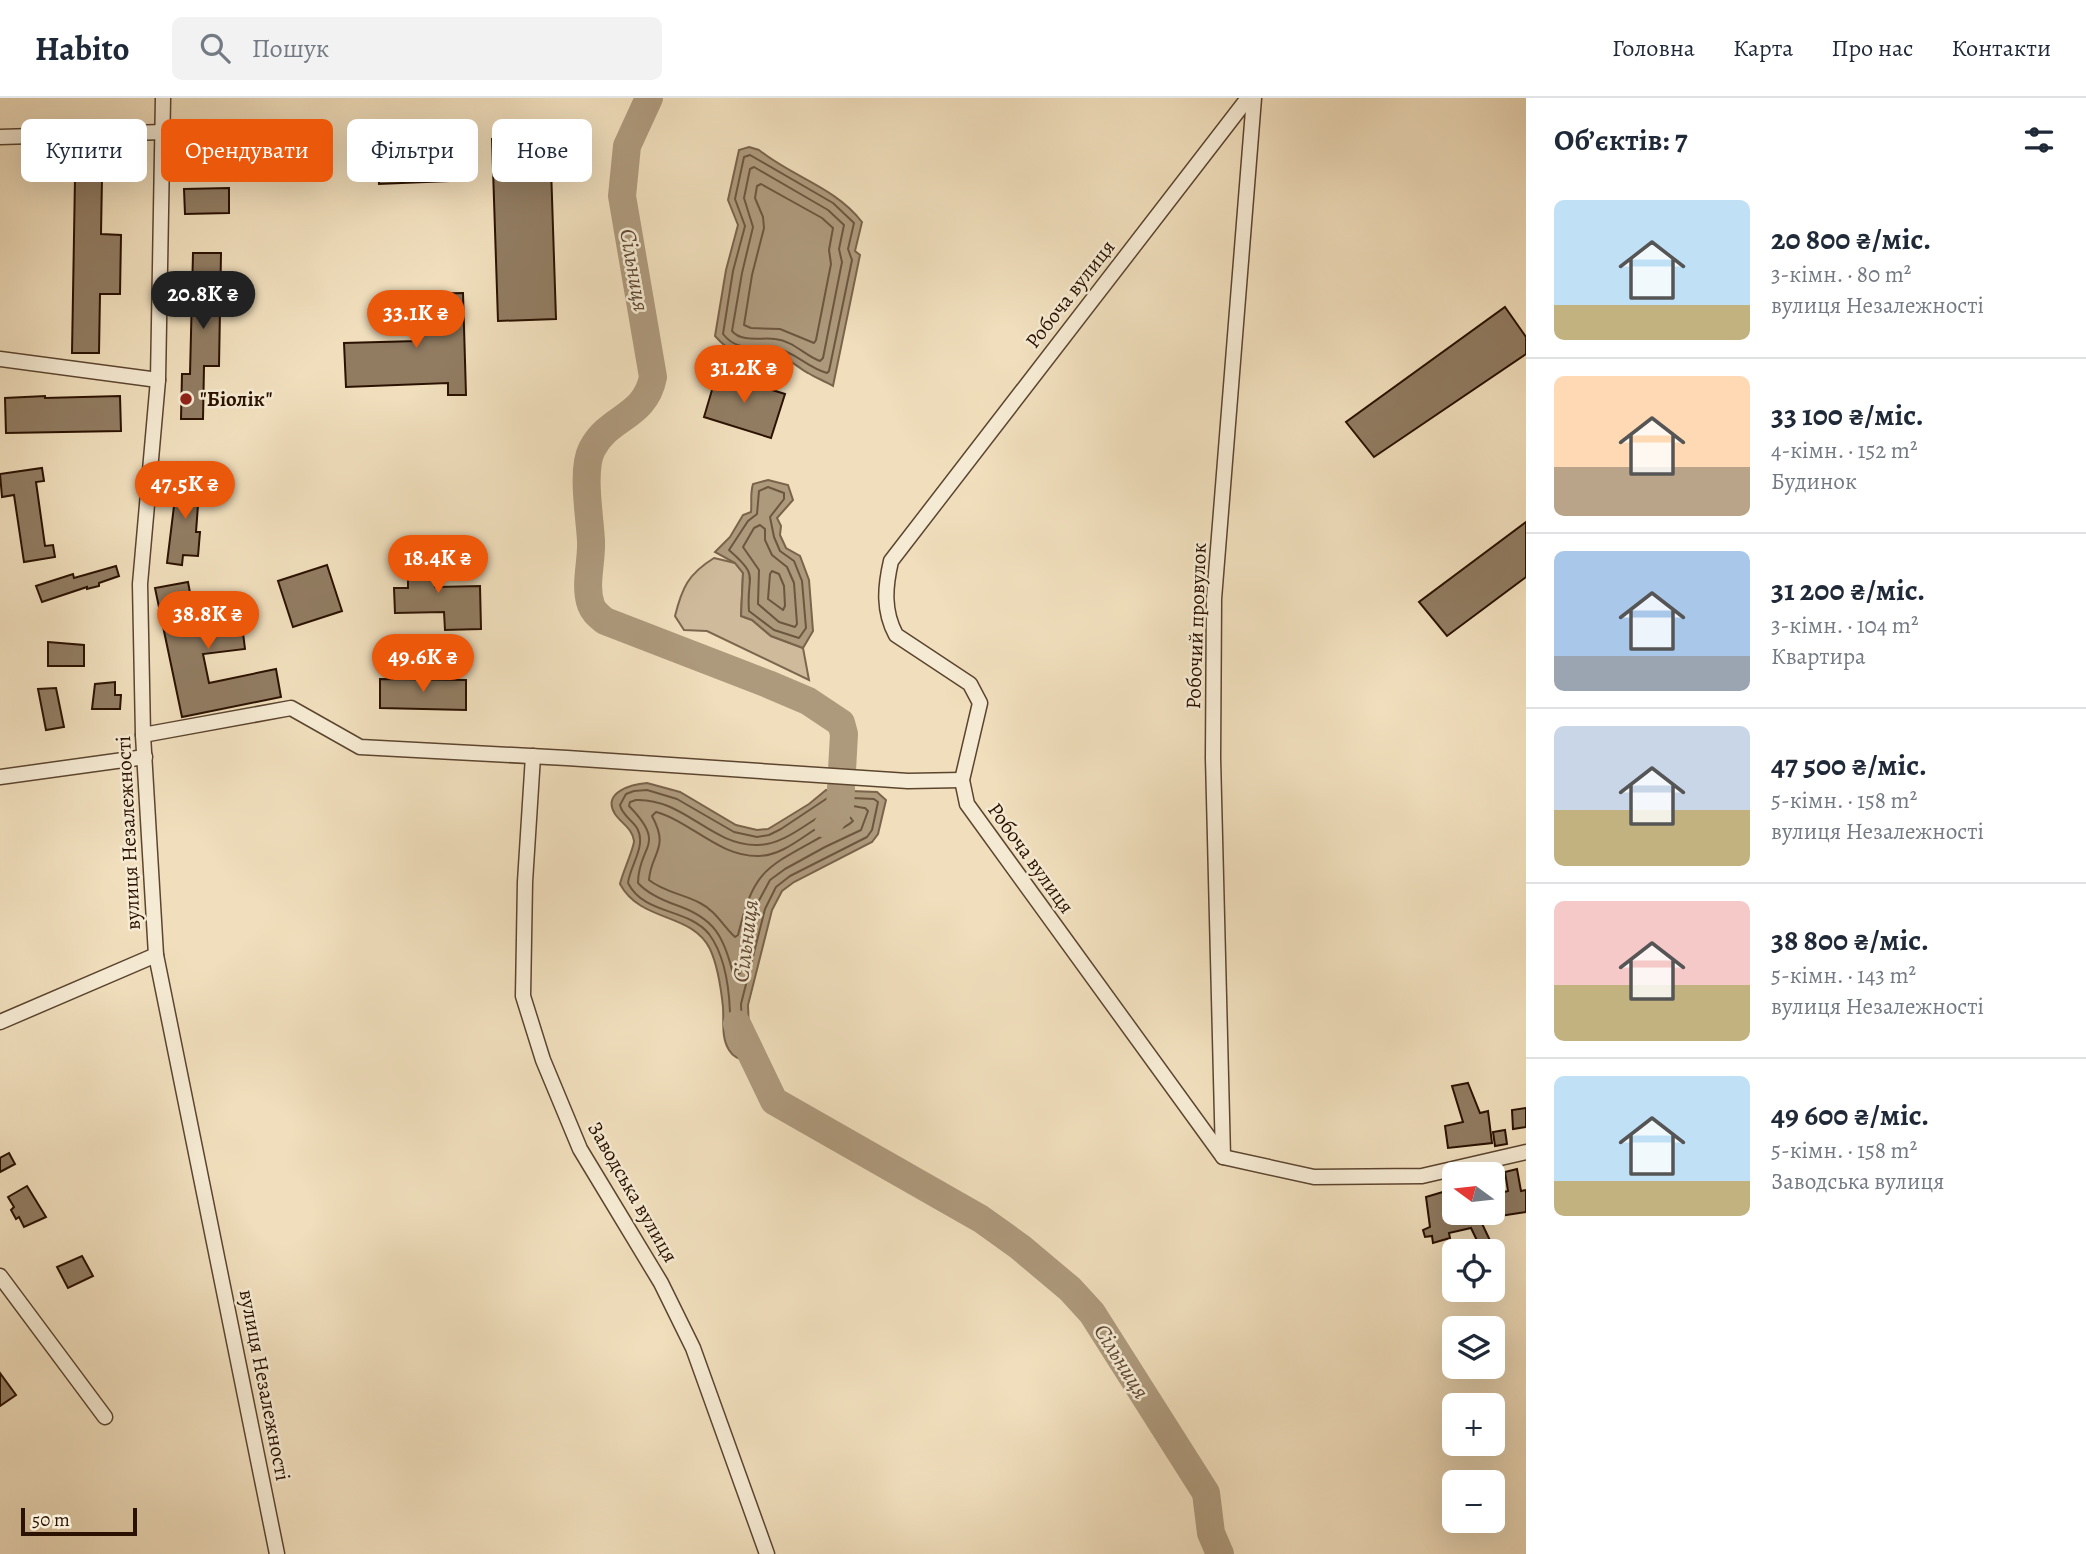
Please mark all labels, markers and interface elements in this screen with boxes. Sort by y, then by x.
search box [172,17,662,80]
text: Habito [35,26,130,71]
icon: search [196,29,234,67]
text: Пошук [252,31,329,66]
text: Головна [1612,32,1695,64]
text: Карта [1733,32,1793,64]
text: Про нас [1831,32,1913,64]
text: Контакти [1951,32,2051,64]
chip: Купити [21,119,147,182]
chip: Орендувати [161,119,333,182]
chip: Фільтри [347,119,478,182]
chip: Нове [492,119,592,182]
text: Об’єктів: 7 [1554,120,1688,160]
icon: filters [2020,121,2058,159]
text: 20 800 ₴/міс. [1771,219,1931,259]
water label: Сільниця [612,226,657,314]
icon: home [1610,228,1694,312]
street label: Робоча вулиця [1019,234,1121,354]
text: 3-кімн. · 80 m² [1771,259,1911,290]
pin: 20.8K ₴ [138,272,268,331]
text: 20.8K ₴ [167,278,239,309]
pin: 33.1K ₴ [351,290,481,350]
text: вулиця Незалежності [1771,290,1984,321]
text: 33.1K ₴ [383,297,449,328]
pin: 31.2K ₴ [679,345,809,405]
text: 31.2K ₴ [710,352,778,383]
place label: "Біолік" [200,385,273,413]
marker: "Біолік" [178,391,194,407]
text: 33 100 ₴/міс. [1771,395,1924,435]
icon: home [1610,404,1694,488]
text: 4-кімн. · 152 m² [1771,435,1918,466]
pin: 47.5K ₴ [120,462,250,521]
text: Будинок [1771,466,1857,497]
text: 47.5K ₴ [151,468,219,499]
pin: 18.4K ₴ [373,536,503,595]
text: 18.4K ₴ [404,542,472,573]
street label: Робочий провулок [1179,542,1213,710]
text: 31 200 ₴/міс. [1771,570,1925,610]
icon: home [1610,579,1694,663]
pin: 38.8K ₴ [143,592,273,651]
text: 38.8K ₴ [173,598,243,629]
text: 3-кімн. · 104 m² [1771,610,1919,641]
pin: 49.6K ₴ [358,634,488,694]
text: 49.6K ₴ [388,641,458,672]
text: Квартира [1771,641,1866,672]
street label: вулиця Незалежності [109,735,147,931]
text: 47 500 ₴/міс. [1771,745,1927,785]
icon: home [1610,754,1694,838]
text: 5-кімн. · 158 m² [1771,785,1917,816]
street label: Робоча вулиця [981,797,1081,919]
text: вулиця Незалежності [1771,816,1984,847]
water label: Сільниця [725,898,766,984]
text: 38 800 ₴/міс. [1771,920,1929,960]
icon: home [1610,929,1694,1013]
text: 5-кімн. · 143 m² [1771,960,1916,991]
text: вулиця Незалежності [1771,991,1984,1022]
text: 49 600 ₴/міс. [1771,1095,1929,1135]
icon: home [1610,1104,1694,1188]
street label: Заводська вулиця [581,1116,685,1268]
text: 5-кімн. · 158 m² [1771,1135,1917,1166]
north arrow [1442,1162,1505,1225]
map controls [1442,1162,1505,1533]
text: Заводська вулиця [1771,1166,1944,1197]
button: locate [1442,1239,1505,1302]
street label: вулиця Незалежності [233,1287,297,1483]
button: layers [1442,1316,1505,1379]
water label: Сільниця [1086,1318,1157,1405]
button: + [1442,1393,1505,1456]
button: − [1442,1470,1505,1533]
scale bar [21,1505,136,1537]
text: 50 m [32,1507,70,1533]

